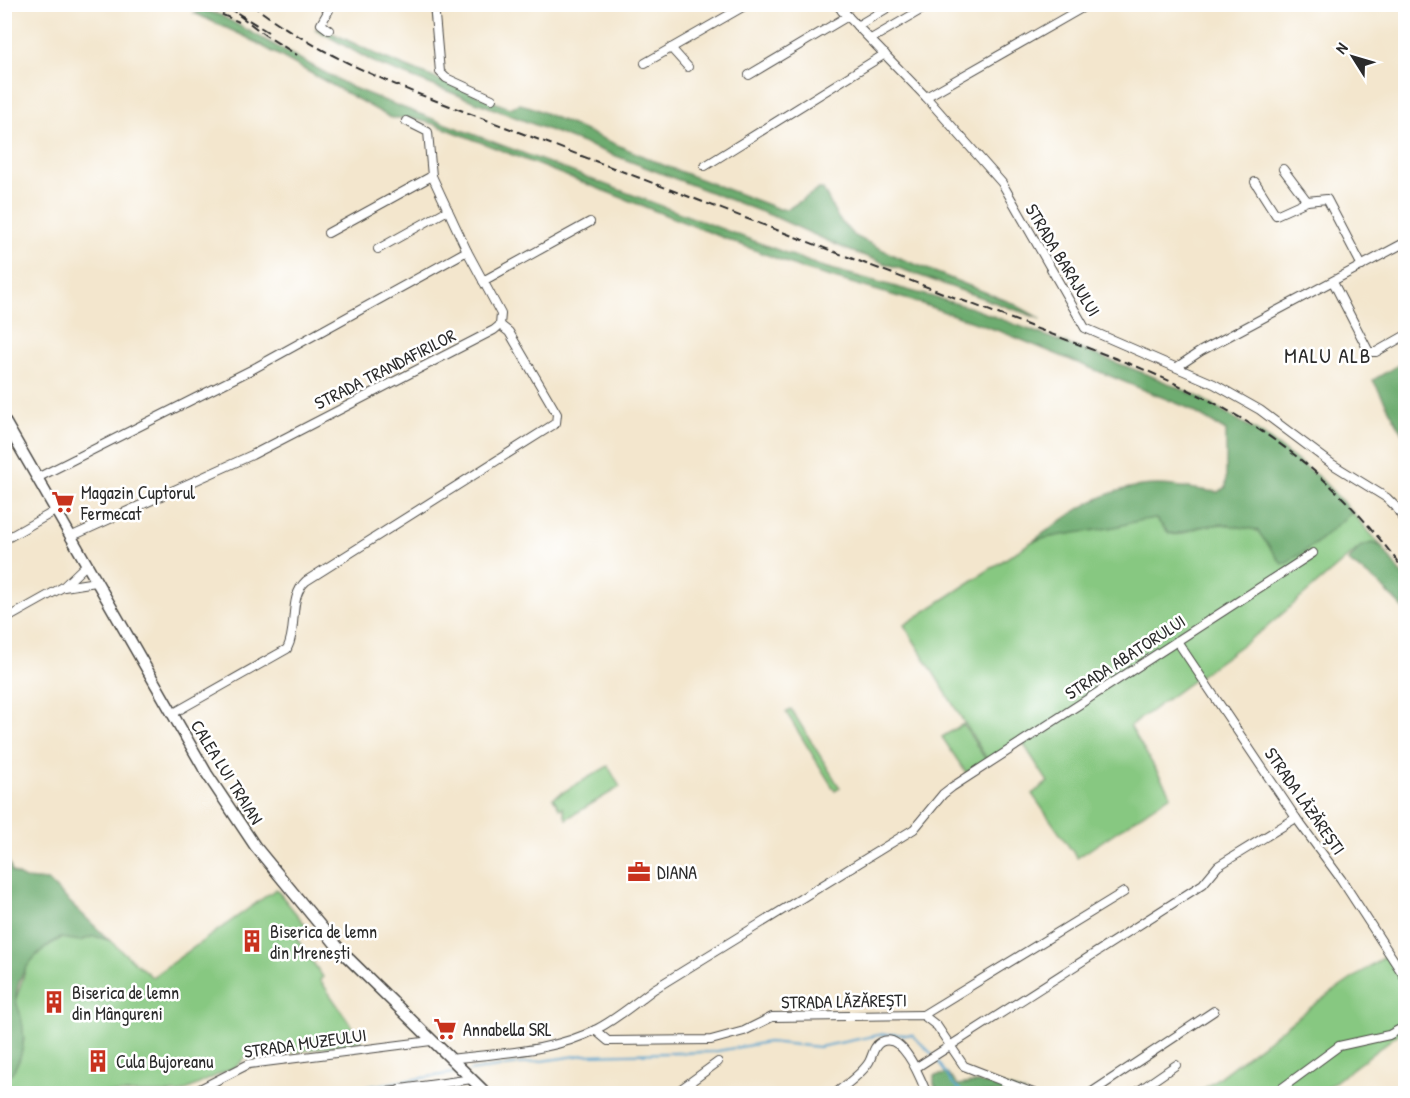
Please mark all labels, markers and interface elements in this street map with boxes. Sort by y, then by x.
north arrow [1323,27,1383,87]
text: N [1330,38,1353,58]
street label: STRADA BARAJULUI [1019,199,1107,321]
street label: STRADA TRANDAFIRILOR [310,323,460,415]
district label: MALU ALB [1284,341,1372,370]
place label: Magazin Cuptorul Fermecat [80,480,195,526]
supermarket icon: Magazin Cuptorul Fermecat [50,489,76,515]
street label: STRADA ABATORULUI [1060,609,1190,705]
street label: CALEA LUI TRAIAN [185,715,269,829]
street label: STRADA LĂZĂREȘTI [1259,742,1351,860]
office icon: DIANA [626,859,652,885]
place label: DIANA [657,860,697,885]
place label: Biserica de lemn din Mrenești [270,919,377,965]
building icon: Biserica de lemn din Mrenești [239,928,265,954]
place label: Biserica de lemn din Mângureni [72,980,179,1026]
street label: STRADA LĂZĂREȘTI [781,987,907,1015]
building icon: Biserica de lemn din Mângureni [41,989,67,1015]
supermarket icon: Annabella SRL [432,1016,458,1042]
place label: Annabella SRL [463,1017,552,1042]
street label: STRADA MUZEULUI [242,1022,368,1064]
building icon: Cula Bujoreanu [85,1048,111,1074]
place label: Cula Bujoreanu [116,1049,213,1074]

